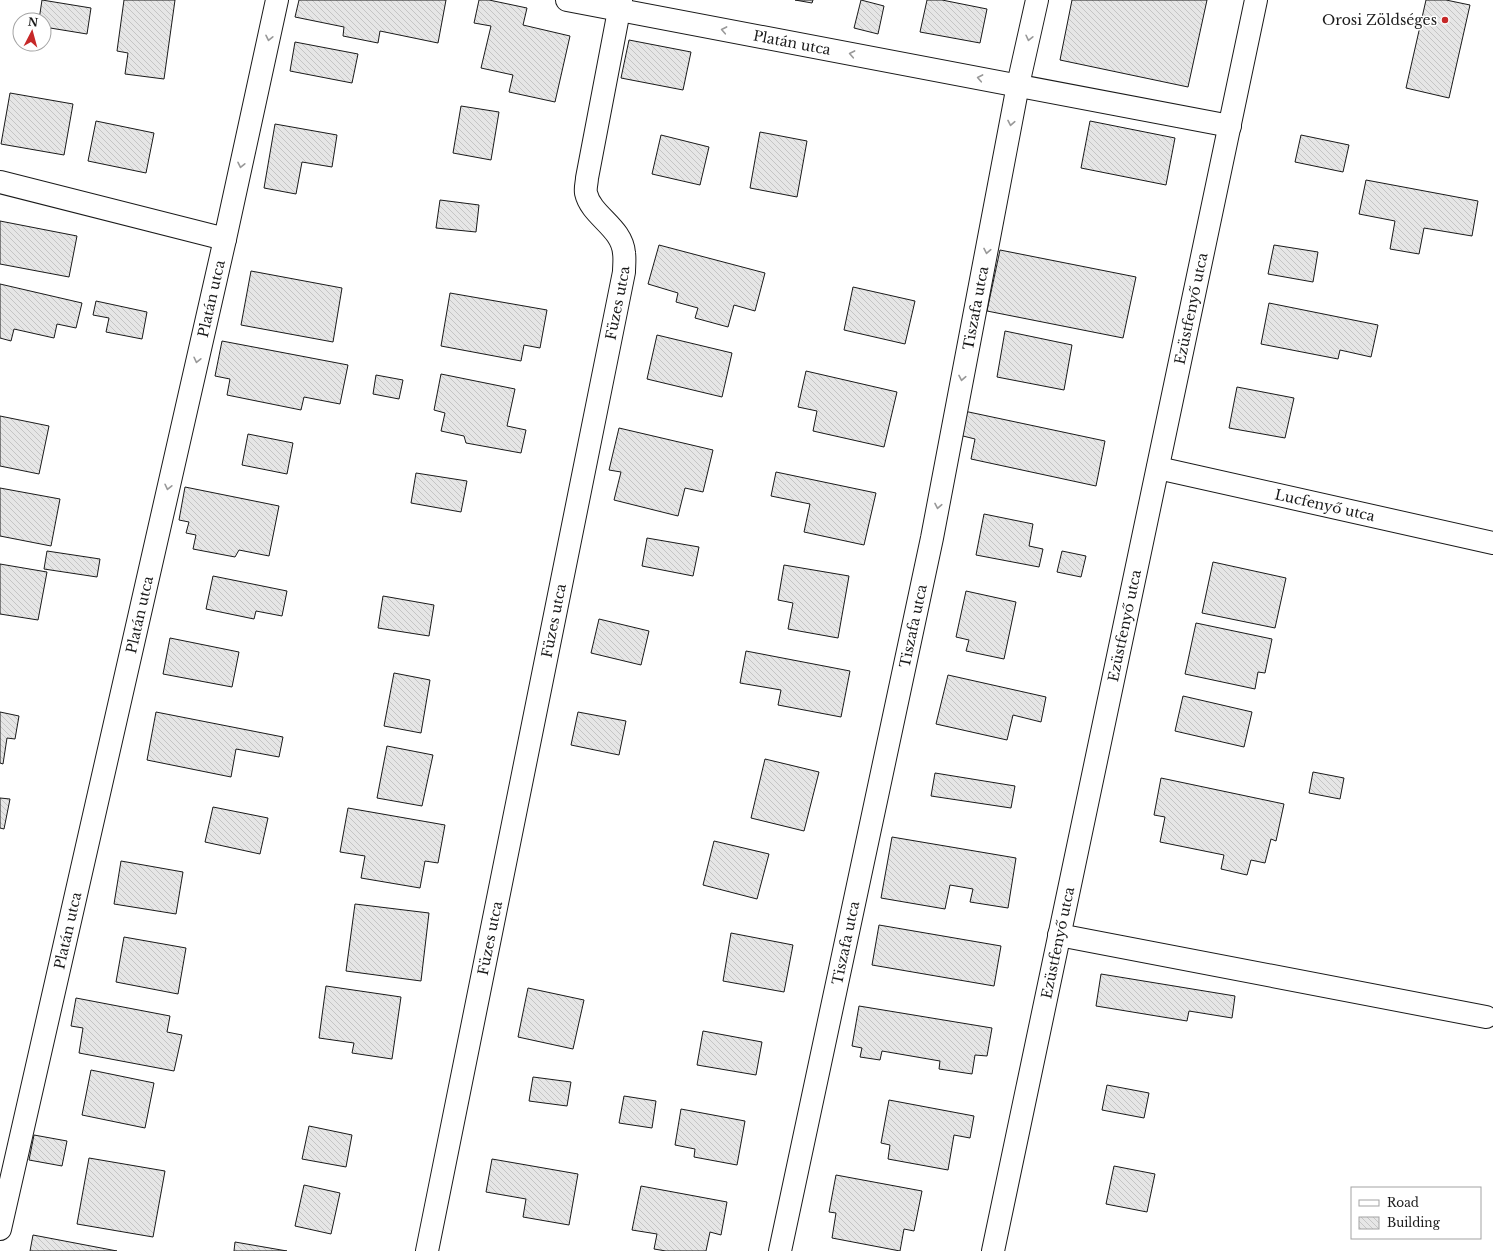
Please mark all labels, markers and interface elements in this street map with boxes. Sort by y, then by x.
place label: Orosi Zöldséges [1322,11,1437,29]
north arrow [12,12,52,52]
text: N [27,15,40,30]
marker: Orosi Zöldséges [1440,15,1450,25]
one-way arrow [721,26,728,35]
street label: Platán utca [752,27,833,59]
one-way arrow [265,35,273,41]
one-way arrow [1025,35,1033,41]
one-way arrow [849,50,855,59]
one-way arrow [977,74,983,82]
one-way arrow [1007,120,1016,126]
one-way arrow [237,162,245,168]
one-way arrow [983,248,991,254]
street label: Ezüstfenyő utca [1171,251,1212,366]
street label: Platán utca [194,258,229,339]
street label: Tiszafa utca [959,265,992,352]
street label: Füzes utca [602,266,633,342]
one-way arrow [194,357,202,363]
one-way arrow [959,375,967,382]
one-way arrow [165,484,173,490]
street label: Lucfenyő utca [1273,485,1377,525]
one-way arrow [934,503,943,509]
street label: Ezüstfenyő utca [1104,568,1145,683]
street label: Platán utca [122,574,157,655]
street label: Füzes utca [538,582,570,659]
street label: Tiszafa utca [896,582,931,669]
street label: Ezüstfenyő utca [1037,885,1078,1000]
street label: Platán utca [50,890,85,971]
street label: Tiszafa utca [828,899,863,986]
street label: Füzes utca [474,900,506,977]
legend [1351,1187,1481,1239]
text: Road [1387,1195,1419,1210]
text: Building [1387,1215,1441,1230]

